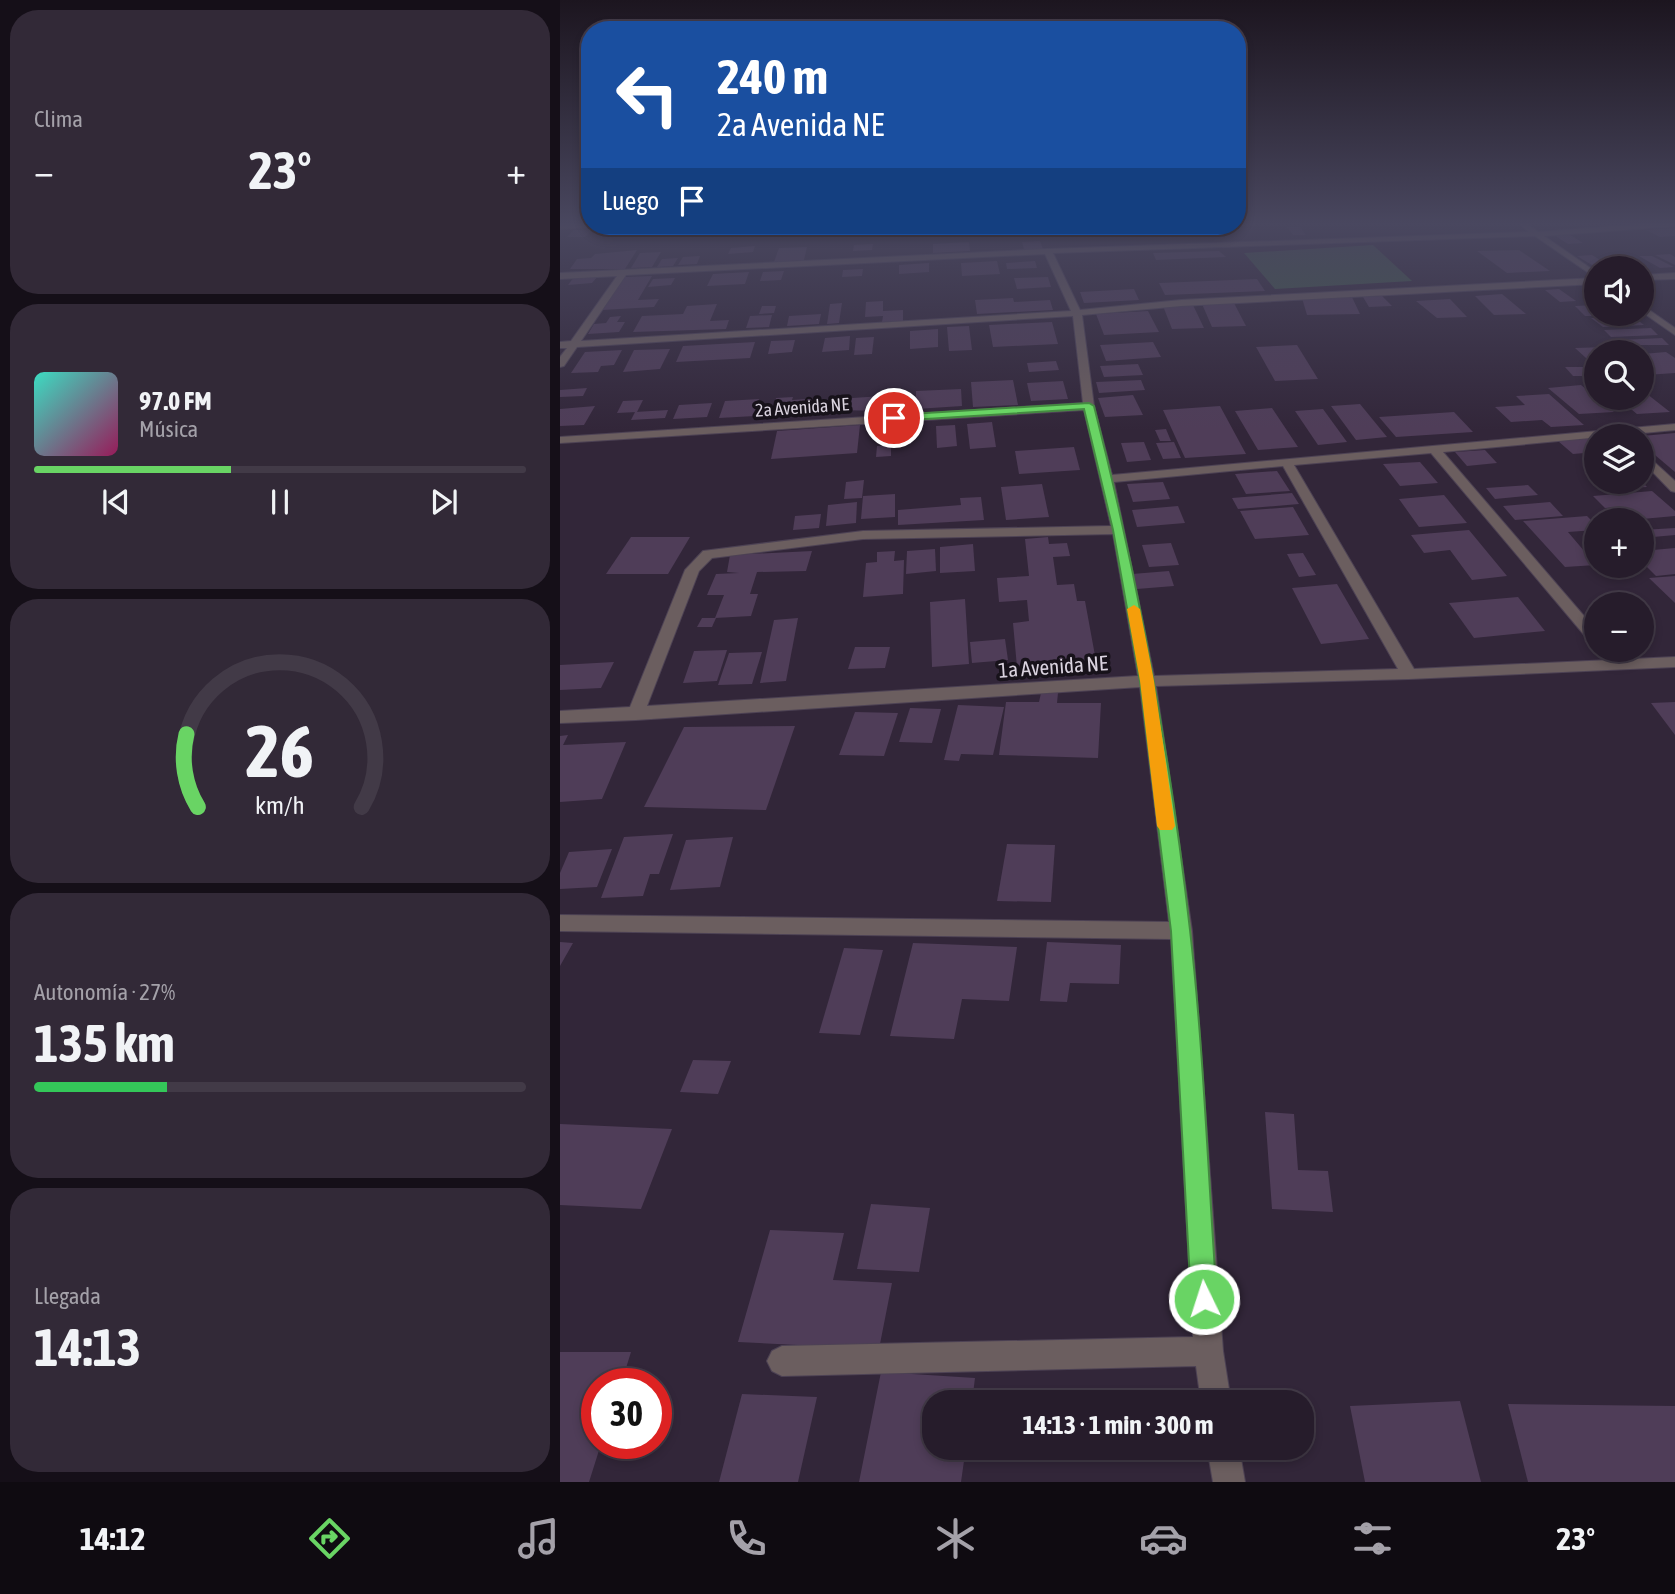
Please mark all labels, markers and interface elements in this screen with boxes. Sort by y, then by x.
text: 240 m [717,48,828,104]
icon: left [602,49,693,140]
text: Clima [34,106,83,132]
text: 2a Avenida NE [717,106,884,143]
text: 23° [248,140,312,200]
text: − [34,149,54,192]
text: + [506,149,526,192]
icon: arrive [673,182,711,220]
text: Luego [602,186,659,216]
map controls [1584,256,1654,662]
button: sound [1584,256,1654,326]
button: search [1584,340,1654,410]
text: 97.0 FM [139,386,212,416]
pin [864,388,924,448]
street label: 2a Avenida NE [754,393,850,421]
icon: arrive [875,399,913,437]
text: Música [139,416,198,442]
button: layers [1584,424,1654,494]
icon: previous [97,483,135,521]
icon: pause [261,483,299,521]
icon: next [425,483,463,521]
button: + [1584,508,1654,578]
button: − [1584,592,1654,662]
street label: 1a Avenida NE [997,650,1109,682]
text: 26 [246,709,314,792]
text: km/h [255,791,305,819]
text: Autonomía · 27% [34,979,175,1005]
text: 135 km [34,1013,175,1073]
position arrow [1167,1262,1241,1336]
text: Llegada [34,1283,101,1309]
text: 14:13 [34,1317,141,1377]
speed limit sign: 30 [581,1368,672,1459]
text: 14:13 · 1 min · 300 m [1023,1410,1213,1440]
icon: directions [305,1514,354,1563]
icon: music [514,1514,563,1563]
icon: phone [722,1514,771,1563]
icon: climate [931,1514,980,1563]
icon: car [1139,1514,1188,1563]
icon: filters [1348,1514,1397,1563]
text: 14:12 [80,1520,146,1557]
text: 23° [1556,1520,1595,1557]

